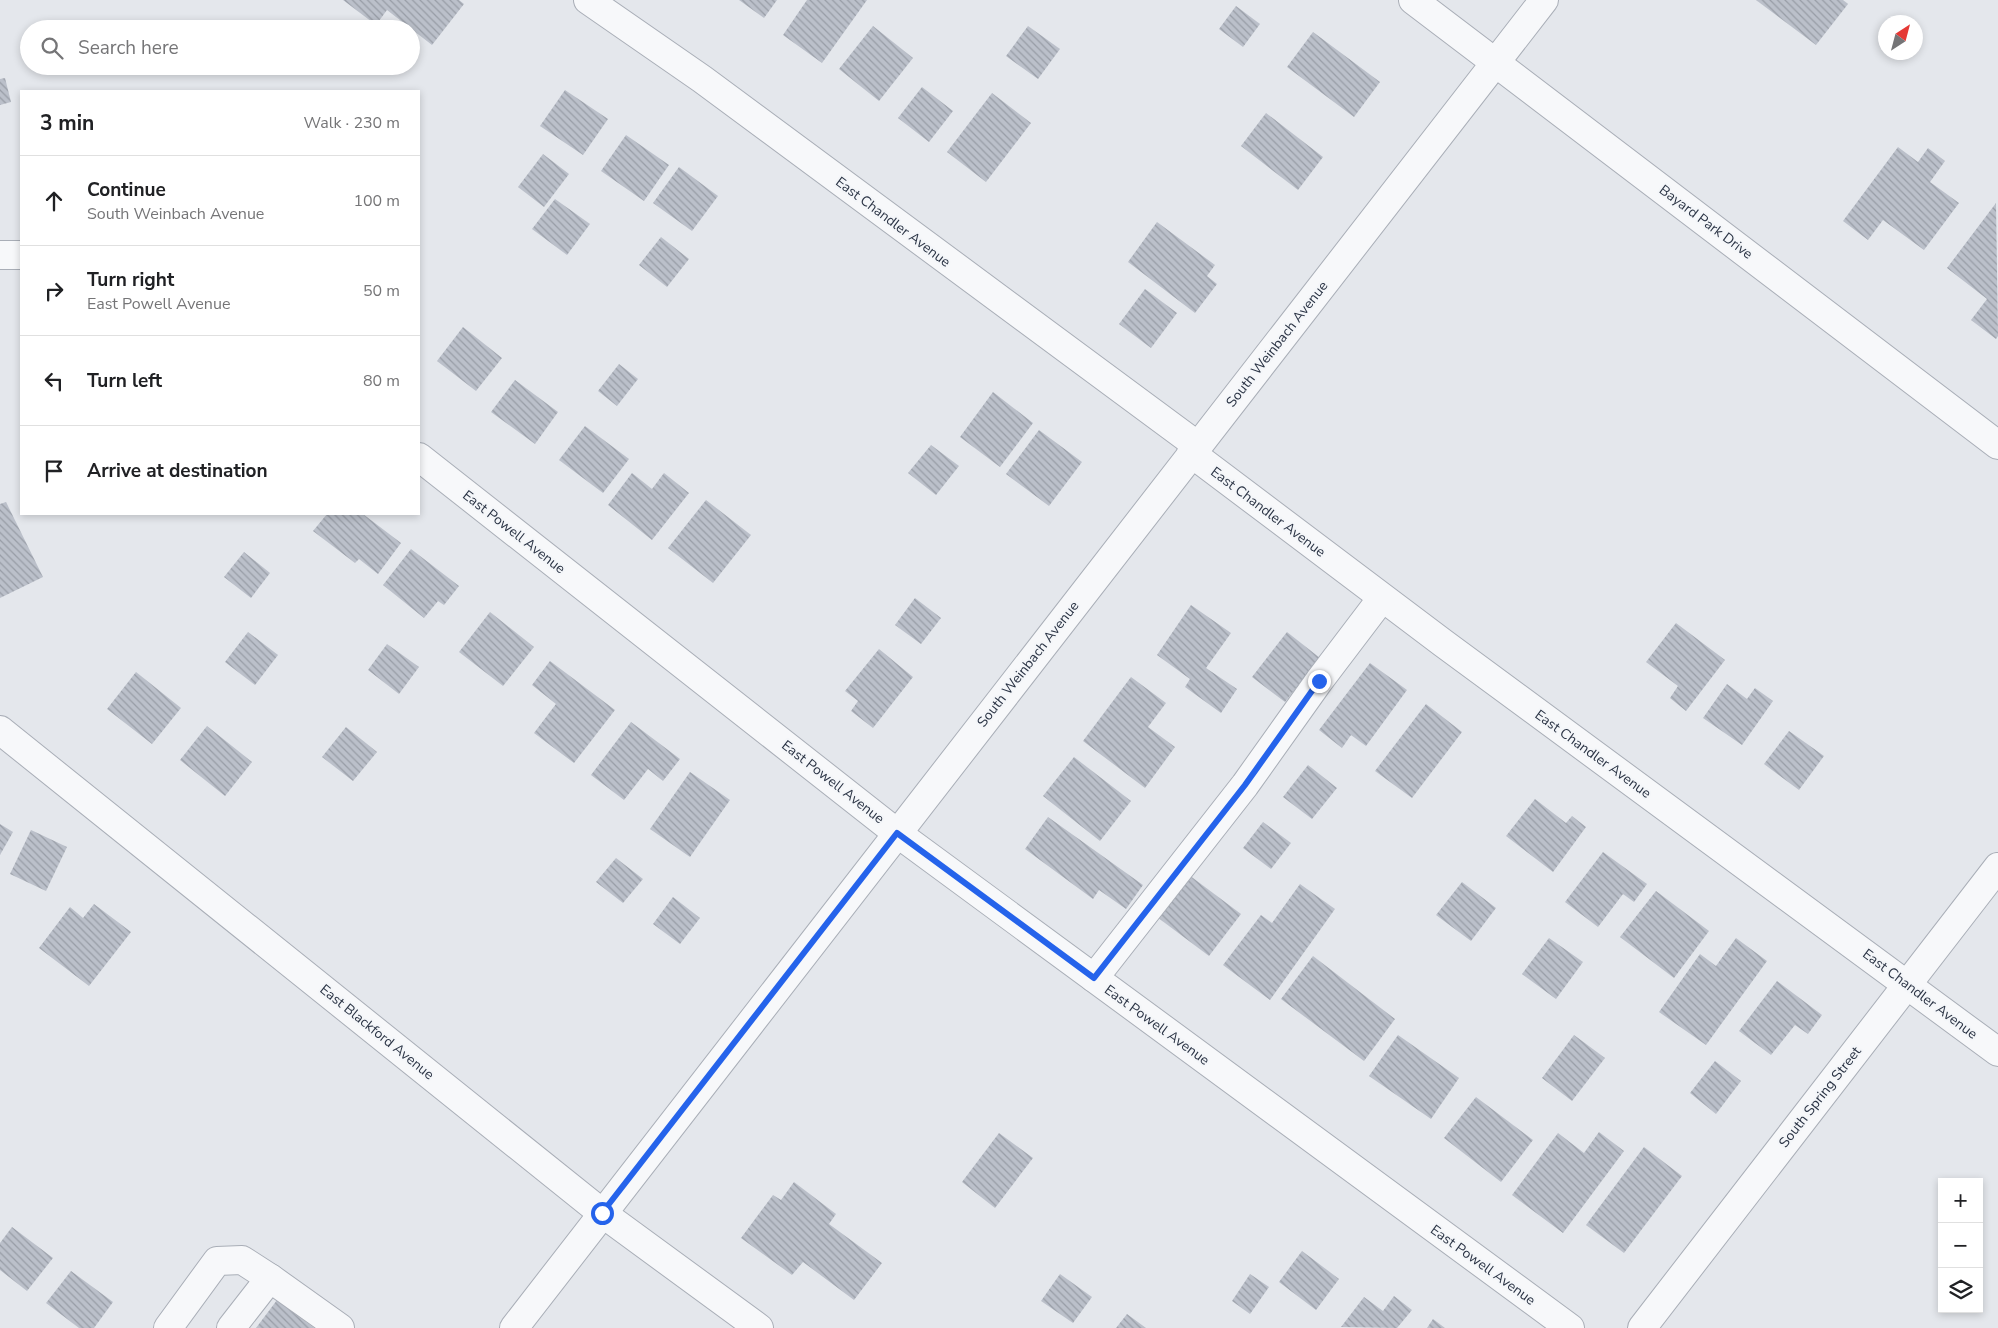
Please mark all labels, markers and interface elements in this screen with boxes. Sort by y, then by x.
north arrow [1878,15,1923,60]
search box [20,20,420,75]
icon: search [38,34,66,62]
text: Search here [78,35,179,61]
text: 3 min [40,109,94,137]
text: Walk · 230 m [304,112,400,134]
street label: East Chandler Avenue [832,172,954,272]
text: Continue [87,177,166,203]
street label: Bayard Park Drive [1655,180,1757,264]
icon: ahead [40,187,68,215]
text: 100 m [353,190,400,212]
text: South Weinbach Avenue [87,203,264,225]
text: Turn right [87,267,174,293]
icon: right [40,277,68,305]
street label: South Weinbach Avenue [1222,277,1332,411]
text: 50 m [363,280,400,302]
text: East Powell Avenue [87,293,230,315]
icon: left [40,367,68,395]
text: Turn left [87,368,162,394]
text: 80 m [363,370,400,392]
icon: arrive [40,457,68,485]
text: Arrive at destination [87,458,268,484]
street label: East Chandler Avenue [1207,462,1329,562]
street label: East Powell Avenue [459,486,569,578]
street label: South Weinbach Avenue [973,597,1083,731]
route end [1308,670,1331,693]
street label: East Chandler Avenue [1531,705,1655,803]
street label: East Powell Avenue [778,736,888,828]
street label: East Chandler Avenue [1859,944,1981,1044]
street label: East Blackford Avenue [316,980,438,1084]
street label: East Powell Avenue [1101,980,1213,1070]
street label: South Spring Street [1774,1042,1866,1152]
map controls [1938,1178,1983,1313]
button: + [1938,1178,1983,1223]
route start [591,1202,614,1225]
street label: East Powell Avenue [1427,1220,1539,1310]
button: − [1938,1223,1983,1268]
button: layers [1938,1268,1983,1313]

